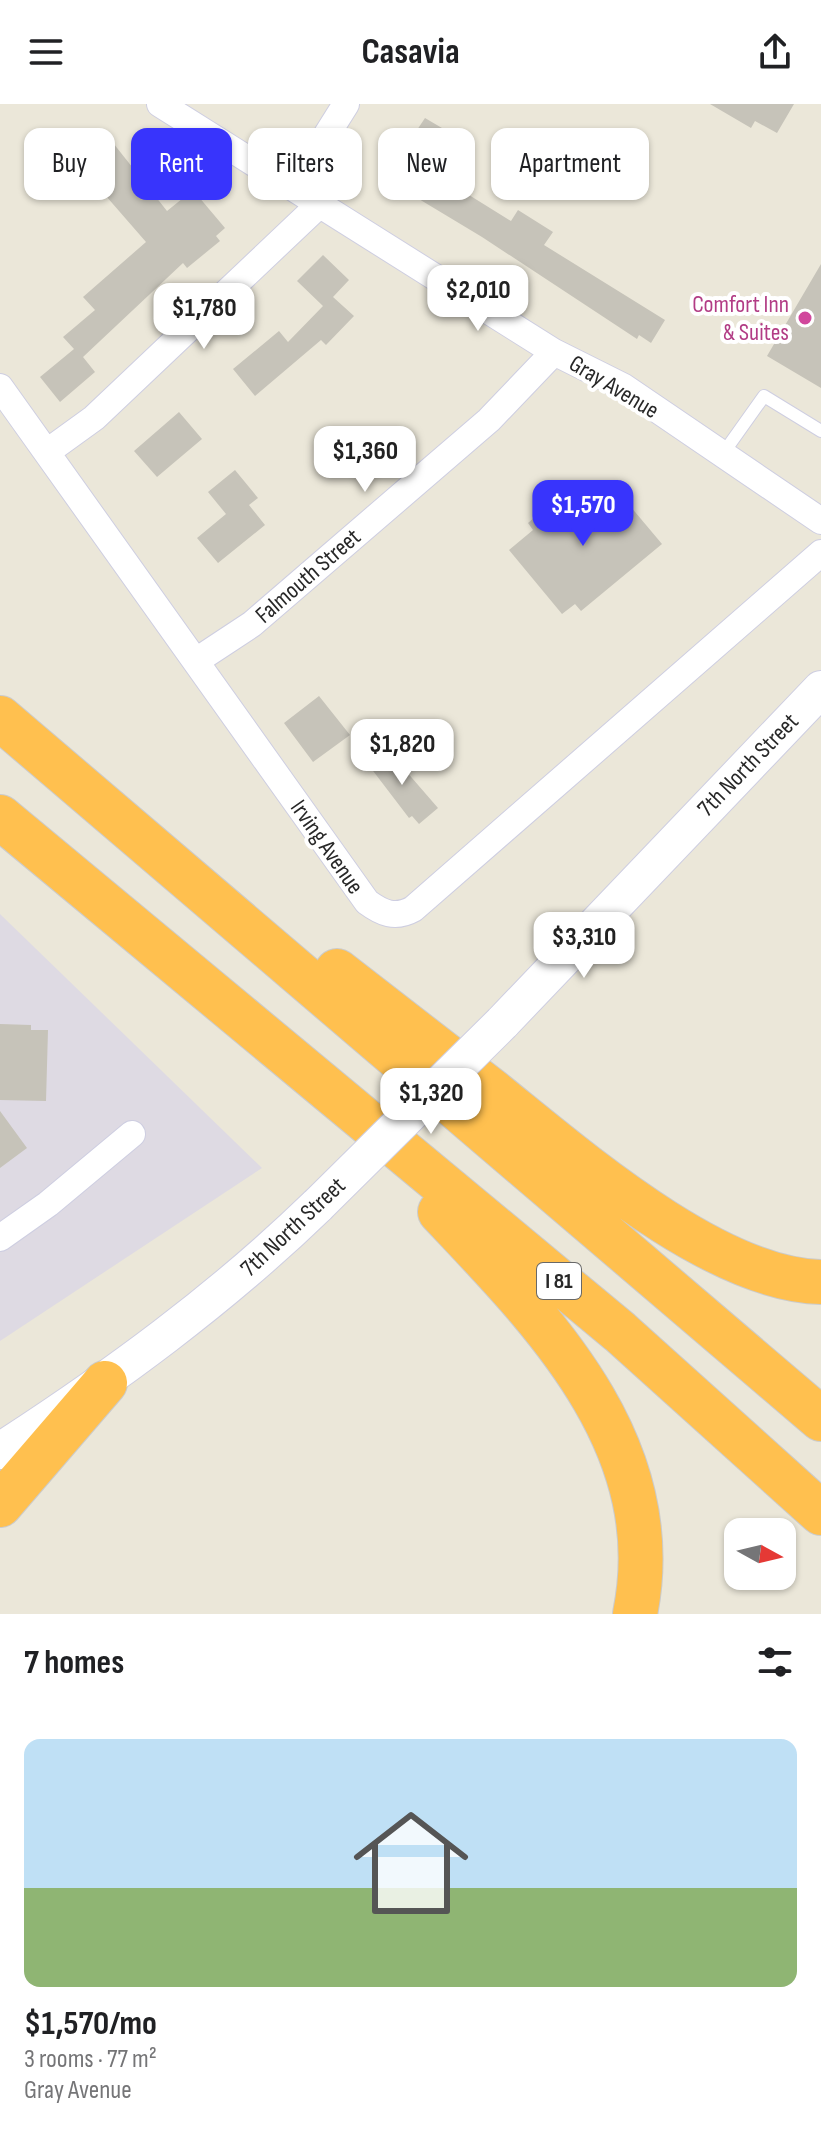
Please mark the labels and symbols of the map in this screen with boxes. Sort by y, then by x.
pin: $2,010 [413,265,543,333]
pin: $1,780 [139,283,269,351]
place label: Comfort Inn & Suites [692,290,789,347]
marker: Comfort Inn & Suites [796,309,814,327]
street label: Gray Avenue [564,349,664,425]
pin: $1,360 [300,426,430,494]
pin: $1,570 [518,480,648,548]
street label: Falmouth Street [249,522,367,630]
street label: 7th North Street [691,707,805,823]
pin: $1,820 [337,719,467,787]
street label: Irving Avenue [284,794,370,900]
pin: $3,310 [519,912,649,980]
pin: $1,320 [366,1068,496,1136]
street label: 7th North Street [235,1171,351,1283]
road number: I 81 [537,1263,581,1299]
north arrow [724,1518,796,1590]

